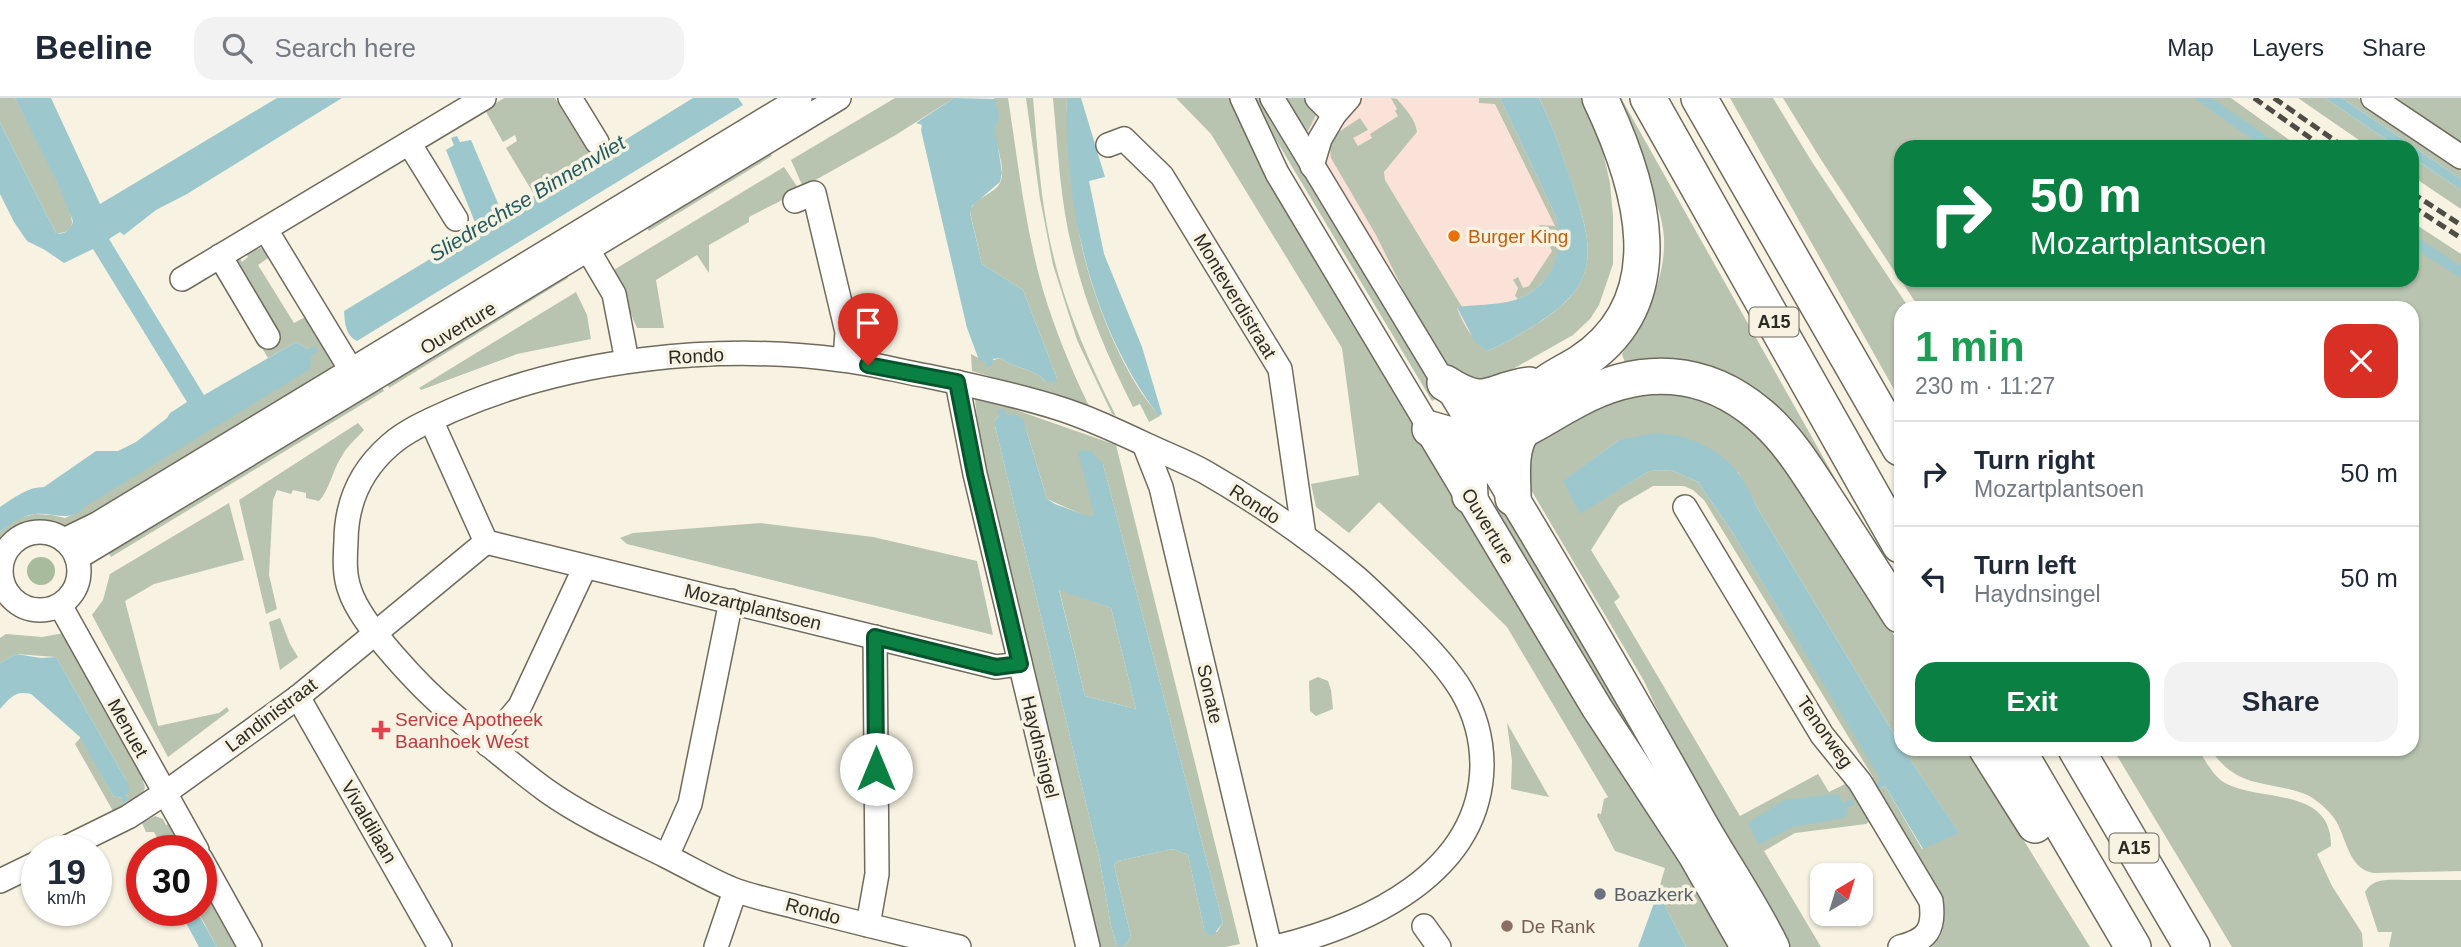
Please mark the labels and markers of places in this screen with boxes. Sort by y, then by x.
place label: Burger King [1468,226,1568,247]
marker: Burger King [1446,228,1462,244]
pin [838,293,898,365]
place label: Service Apotheek Baanhoek West [395,709,543,752]
marker: Service Apotheek Baanhoek West [373,722,389,738]
place label: Boazkerk [1614,884,1694,905]
marker: Boazkerk [1592,886,1608,902]
place label: De Rank [1521,916,1595,937]
marker: De Rank [1499,918,1515,934]

